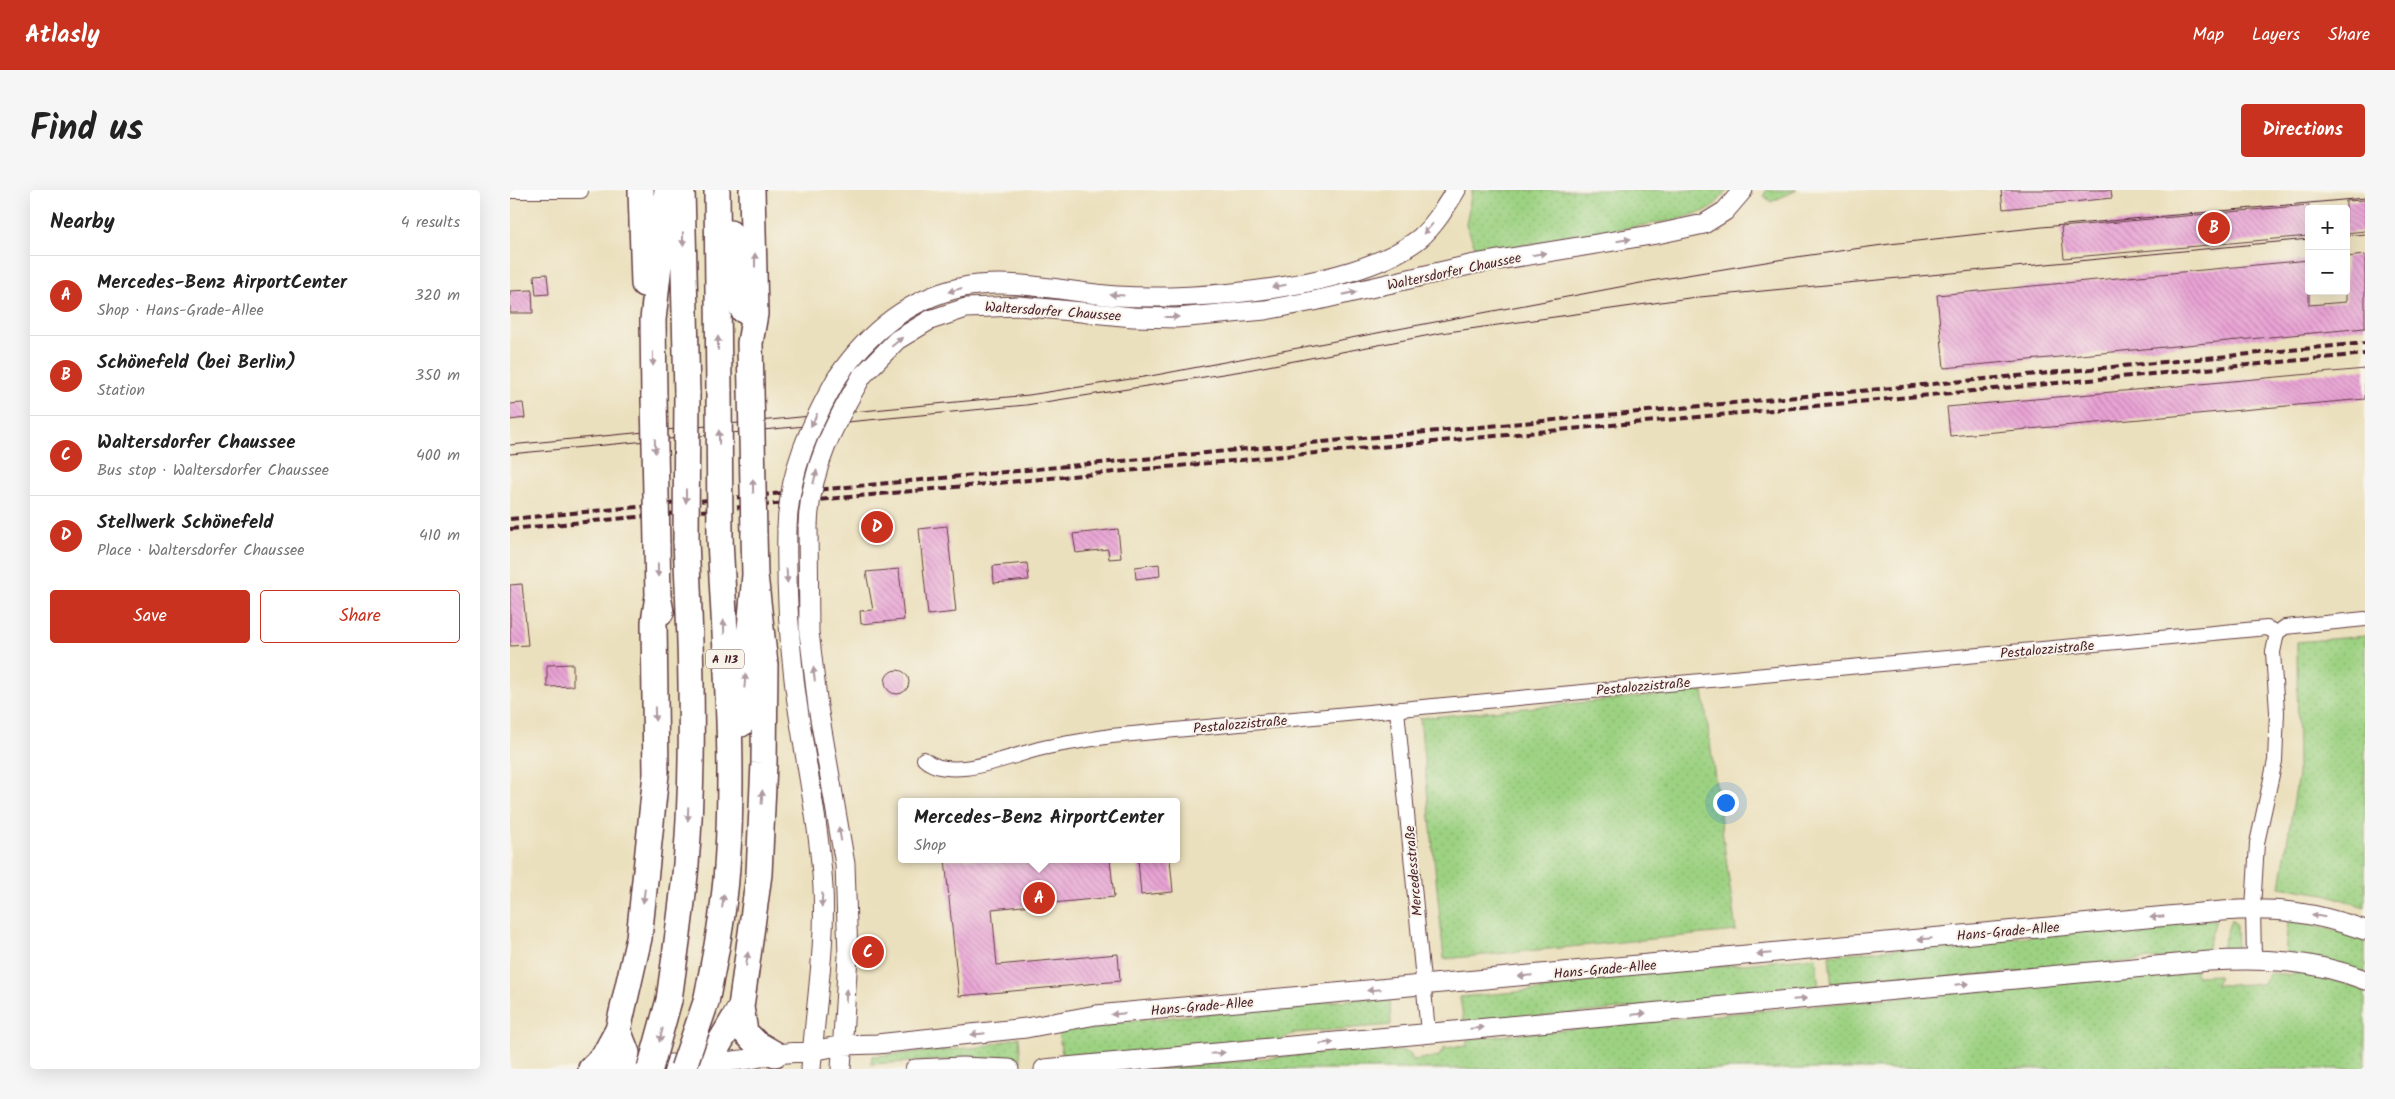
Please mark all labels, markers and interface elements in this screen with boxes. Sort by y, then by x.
text: Atlasly [25,16,100,55]
text: Map [2193,21,2224,50]
text: Layers [2252,21,2300,50]
text: Share [2328,21,2370,50]
text: Find us [30,102,143,158]
button: Directions [2241,104,2365,157]
map controls [2305,205,2350,295]
button: + [2305,205,2350,250]
text: Nearby [50,206,115,239]
pin: B [2198,209,2230,247]
text: 4 results [401,210,460,235]
one-way arrow [1422,223,1433,236]
one-way arrow [679,231,687,247]
one-way arrow [1617,235,1633,243]
street label: Waltersdorfer Chaussee [1385,247,1524,297]
one-way arrow [1532,249,1548,257]
button: − [2305,250,2350,295]
one-way arrow [750,252,758,268]
text: Mercedes-Benz AirportCenter [97,268,347,298]
text: A [61,283,71,308]
text: 320 m [414,283,460,308]
one-way arrow [1270,283,1286,291]
one-way arrow [948,286,963,294]
one-way arrow [1343,289,1358,297]
one-way arrow [1109,291,1125,299]
street label: Waltersdorfer Chaussee [984,296,1123,328]
text: Shop · Hans-Grade-Allee [97,298,264,323]
one-way arrow [1164,313,1180,321]
one-way arrow [714,334,722,350]
one-way arrow [890,336,903,347]
text: Schönefeld (bei Berlin) [97,348,296,378]
one-way arrow [649,351,657,367]
text: B [61,363,71,388]
text: 350 m [415,363,460,388]
text: Station [97,378,145,403]
one-way arrow [810,413,818,428]
text: Waltersdorfer Chaussee [97,428,295,458]
one-way arrow [715,428,723,444]
one-way arrow [651,438,659,454]
text: C [61,443,71,468]
text: 400 m [416,443,460,468]
text: Bus stop · Waltersdorfer Chaussee [97,458,329,483]
one-way arrow [811,470,819,485]
one-way arrow [749,477,757,493]
one-way arrow [682,488,690,504]
text: Stellwerk Schönefeld [97,508,273,538]
pin: D [861,508,893,546]
text: D [61,523,71,548]
text: 410 m [419,523,460,548]
text: Place · Waltersdorfer Chaussee [97,538,304,563]
one-way arrow [654,562,662,578]
one-way arrow [783,569,791,585]
button: Save [50,590,250,643]
button: Share [260,590,460,643]
one-way arrow [719,619,727,635]
street label: Pestalozzistraße [1999,635,2096,665]
road number: A 113 [706,649,744,668]
one-way arrow [810,666,818,682]
street label: Pestalozzistraße [1595,672,1692,702]
one-way arrow [741,673,749,689]
one-way arrow [651,706,659,722]
street label: Pestalozzistraße [1192,710,1289,740]
one-way arrow [759,789,767,805]
your location [1713,790,1739,816]
popup [898,798,1180,863]
text: Mercedes-Benz AirportCenter [914,803,1164,833]
one-way arrow [683,806,691,822]
street label: Mercedesstraße [1399,824,1429,917]
one-way arrow [836,826,844,842]
text: Shop [914,833,946,858]
pin: A [1023,879,1055,917]
one-way arrow [640,888,648,904]
one-way arrow [818,892,826,908]
one-way arrow [719,893,727,909]
one-way arrow [2310,911,2326,919]
one-way arrow [2148,913,2164,921]
street label: Hans-Grade-Allee [1956,916,2061,947]
pin: C [852,933,884,971]
one-way arrow [1917,935,1933,943]
one-way arrow [743,950,751,966]
one-way arrow [1755,951,1771,959]
street label: Hans-Grade-Allee [1553,954,1658,985]
one-way arrow [1517,972,1533,980]
one-way arrow [1955,980,1971,988]
one-way arrow [1366,986,1382,994]
one-way arrow [843,988,851,1004]
street label: Hans-Grade-Allee [1150,991,1255,1022]
one-way arrow [1793,995,1809,1003]
one-way arrow [1631,1009,1647,1017]
one-way arrow [1110,1010,1126,1018]
one-way arrow [1469,1024,1485,1032]
one-way arrow [656,1028,664,1043]
one-way arrow [969,1030,985,1038]
one-way arrow [1320,1039,1336,1047]
one-way arrow [1210,1049,1226,1057]

